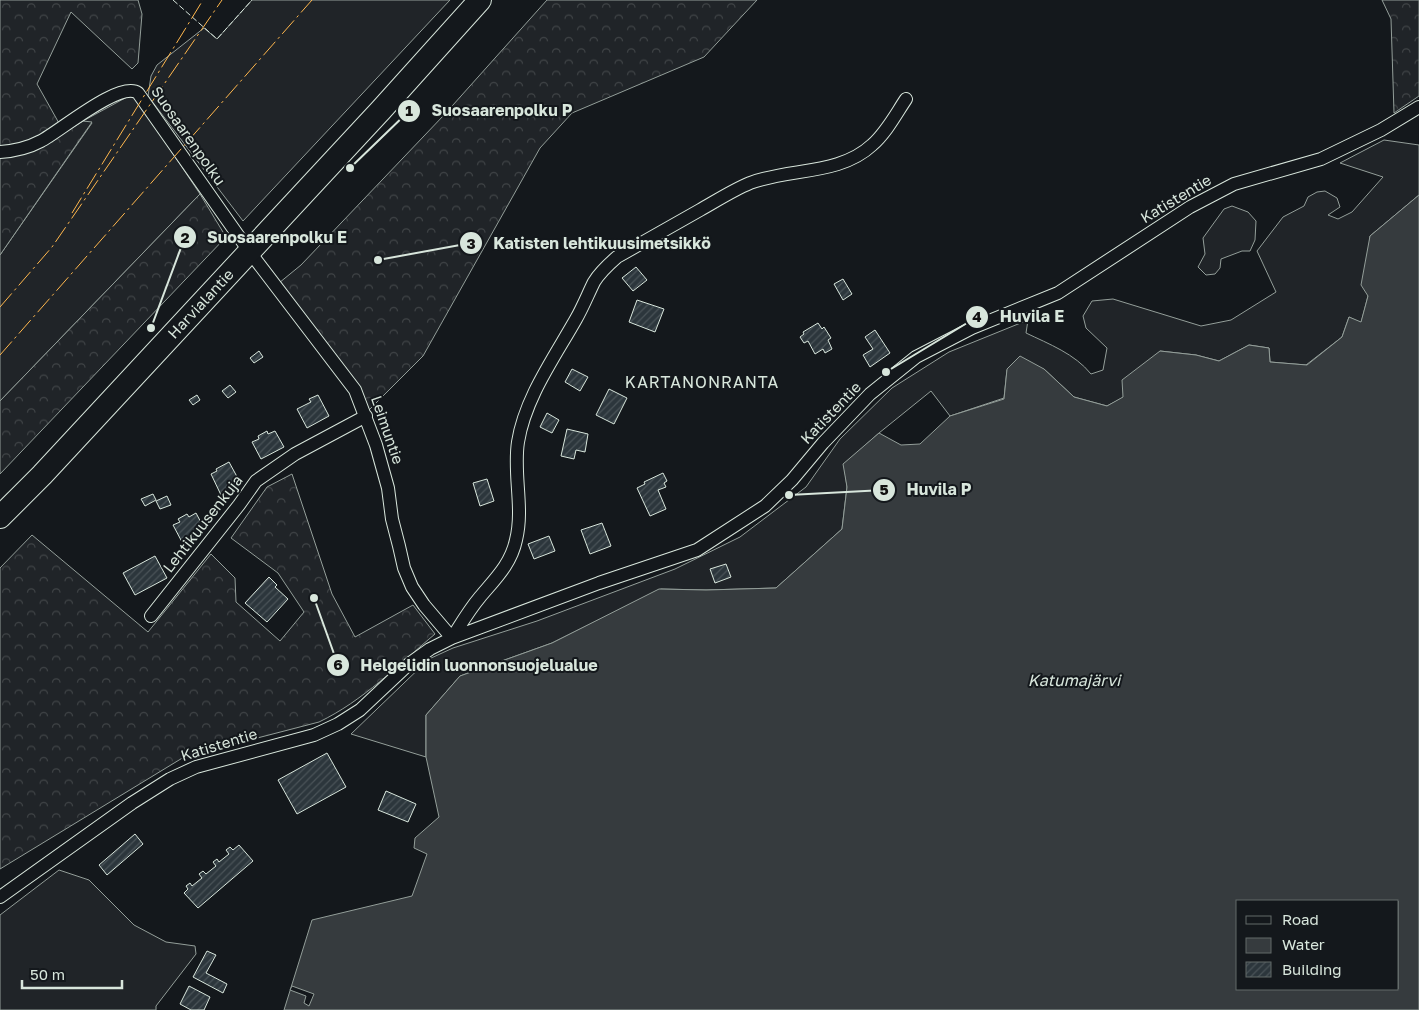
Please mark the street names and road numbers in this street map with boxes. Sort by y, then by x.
street label: Suosaarenpolku [148,82,230,188]
street label: Katistentie [1137,170,1214,226]
street label: Harvialantie [164,265,237,342]
street label: Katistentie [796,377,864,447]
street label: Leimuntie [368,393,408,467]
street label: Lehtikuusenkuja [159,471,246,576]
street label: Katistentie [178,724,259,764]

